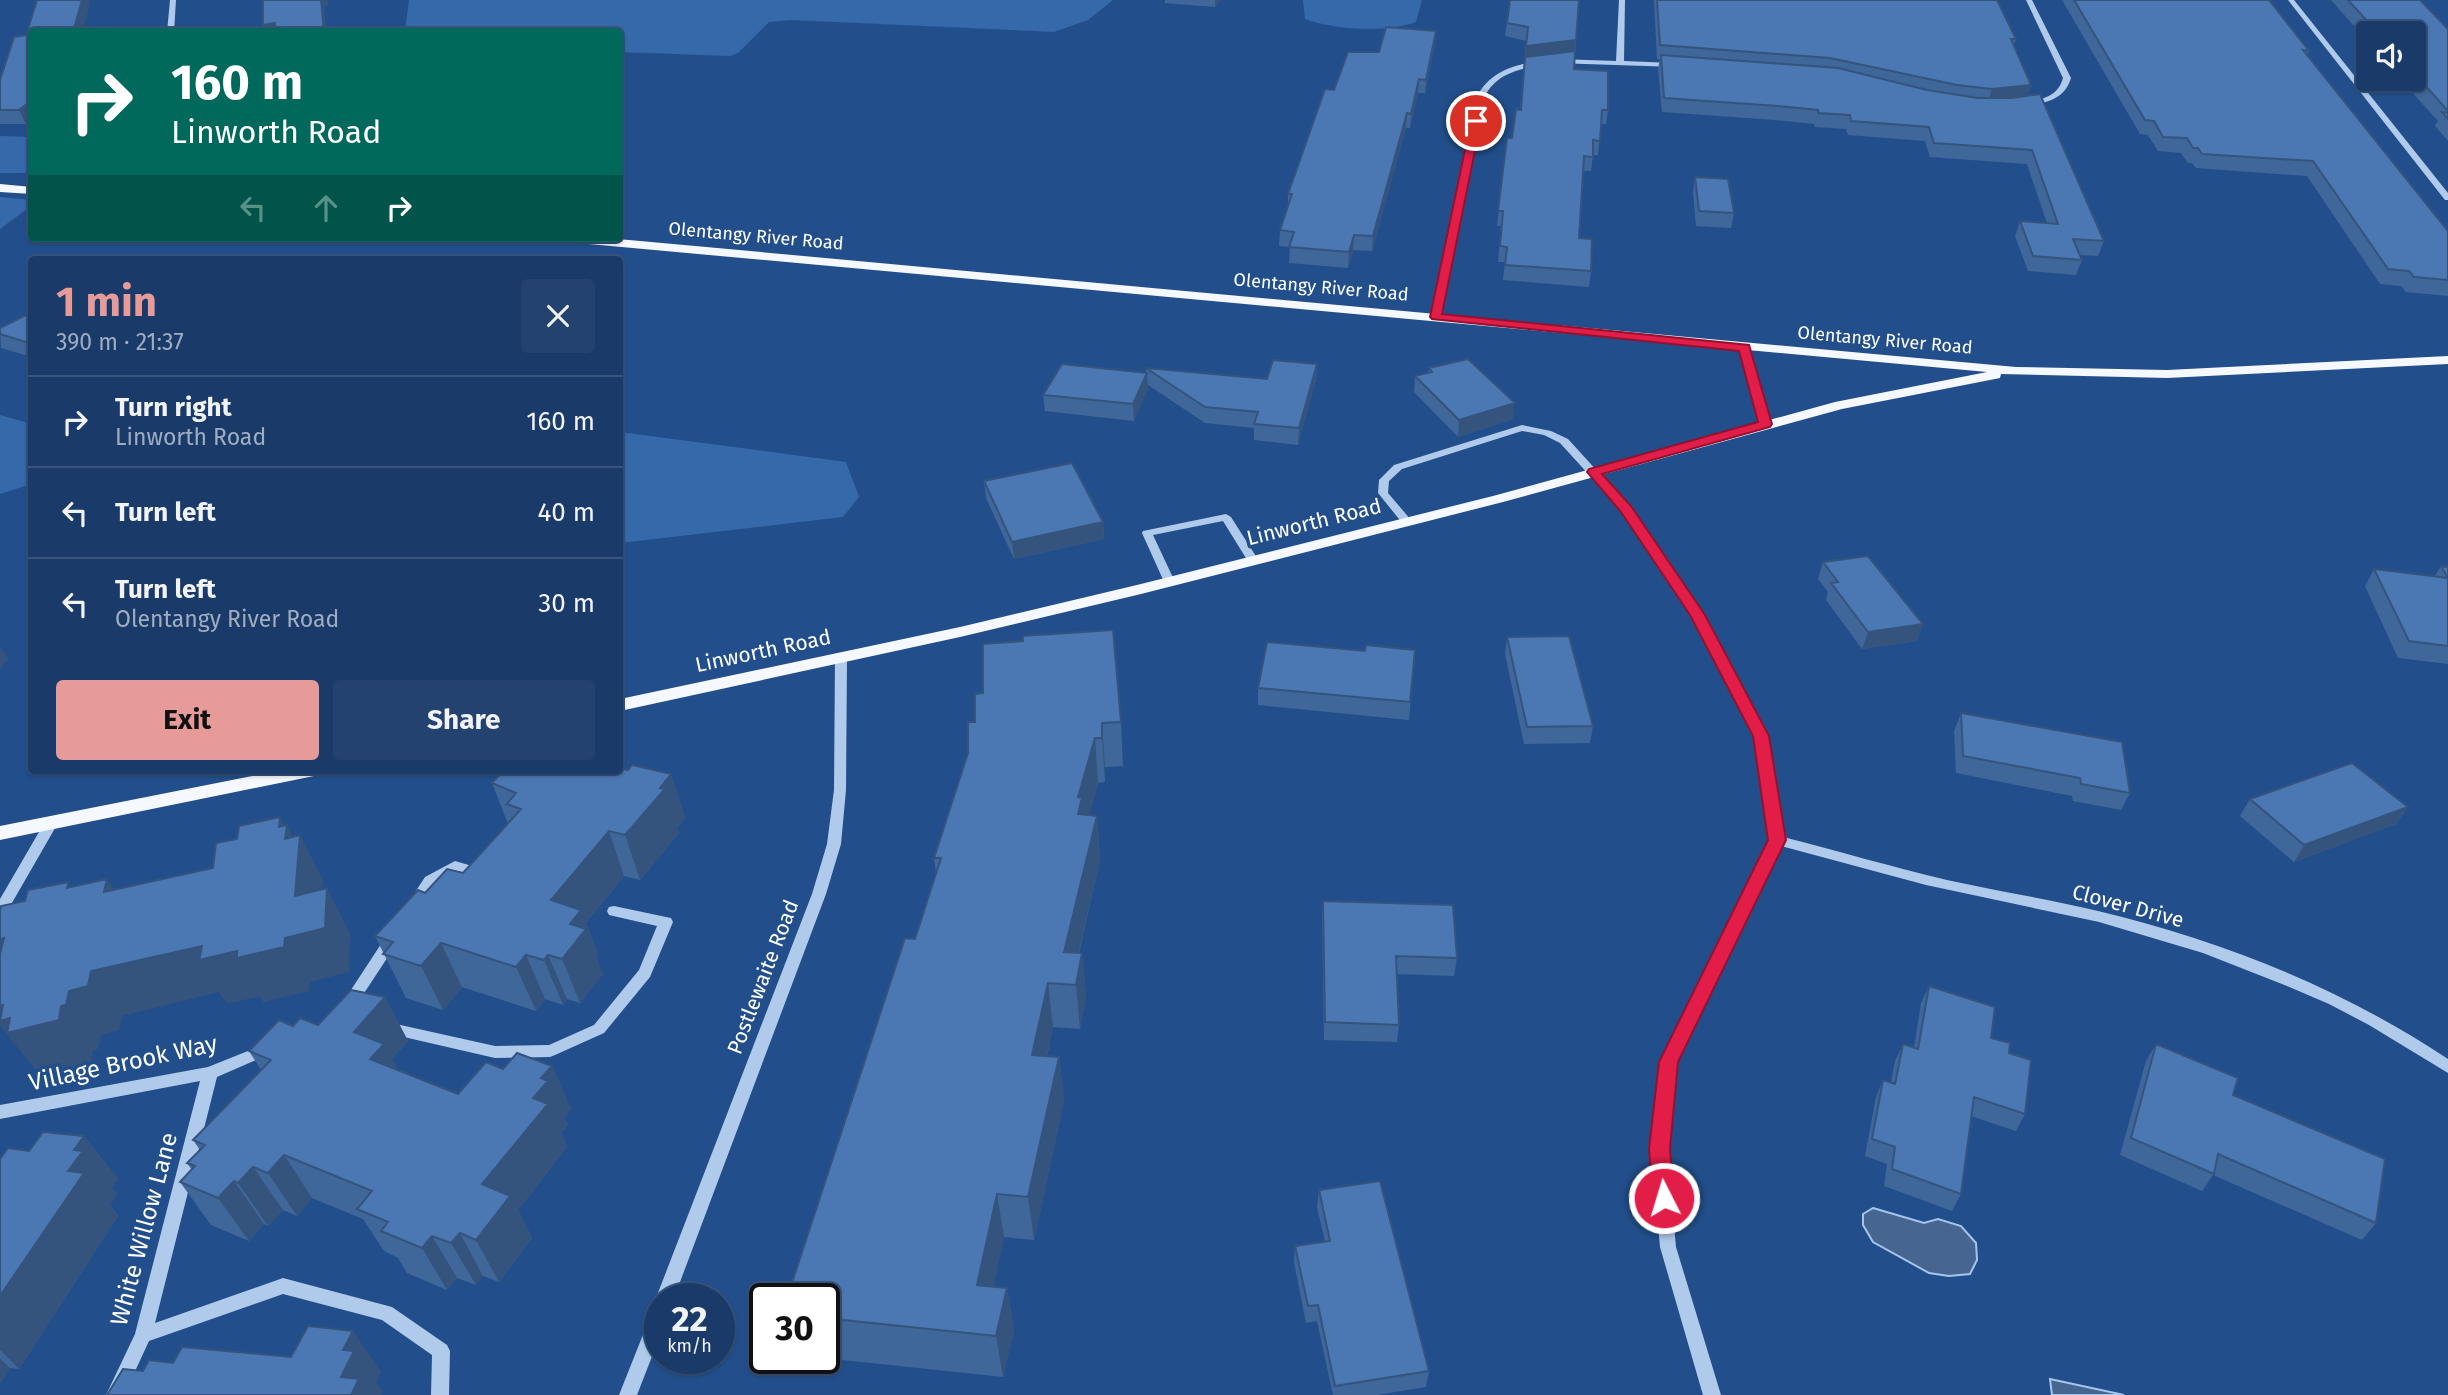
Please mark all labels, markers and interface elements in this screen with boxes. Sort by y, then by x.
map controls [2356,21,2426,91]
button: sound [2356,21,2426,91]
text: 160 m [171,53,303,112]
icon: right [56,56,147,147]
pin [1446,91,1506,151]
icon: arrive [1457,102,1495,140]
text: Linworth Road [171,113,381,151]
icon: left [234,189,272,227]
icon: ahead [307,189,345,227]
icon: right [380,189,418,227]
street label: Olentangy River Road [668,217,844,255]
street label: Olentangy River Road [1233,268,1409,306]
text: 1 min [56,277,157,327]
button: close [521,279,595,353]
street label: Olentangy River Road [1797,321,1973,359]
text: 390 m · 21:37 [56,328,184,356]
text: Turn right [115,392,232,423]
icon: right [56,403,94,441]
text: 160 m [526,406,595,437]
text: Linworth Road [115,423,266,451]
street label: Linworth Road [1244,493,1384,551]
icon: left [56,494,94,532]
text: Turn left [115,497,216,528]
text: 40 m [537,497,595,528]
text: Turn left [115,574,216,605]
icon: left [56,585,94,623]
text: 30 m [538,588,595,619]
text: Olentangy River Road [115,605,339,633]
street label: Linworth Road [693,624,833,678]
button: Exit [56,680,319,760]
button: Share [333,680,595,760]
street label: Clover Drive [2069,879,2187,933]
street label: Postlewaite Road [722,896,804,1058]
street label: Village Brook Way [26,1029,220,1097]
street label: White Willow Lane [105,1130,183,1328]
position arrow [1627,1161,1701,1235]
speed limit sign: 30 [749,1283,840,1374]
text: 22 [671,1298,708,1340]
text: km/h [667,1335,712,1357]

